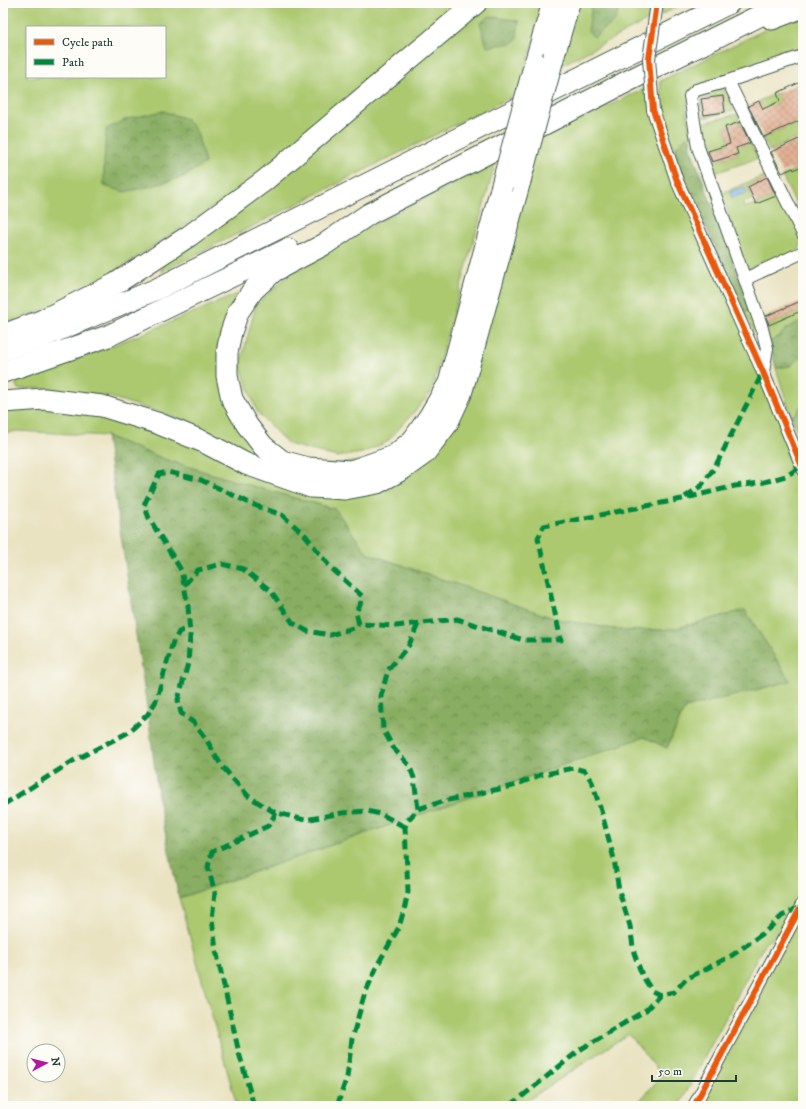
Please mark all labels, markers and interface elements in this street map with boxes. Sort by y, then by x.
legend [26,26,166,78]
text: Cycle path [62,35,114,50]
text: Path [62,55,85,70]
north arrow [26,1043,66,1083]
text: N [47,1057,62,1067]
scale bar [652,1057,736,1083]
text: 50 m [658,1064,682,1079]

